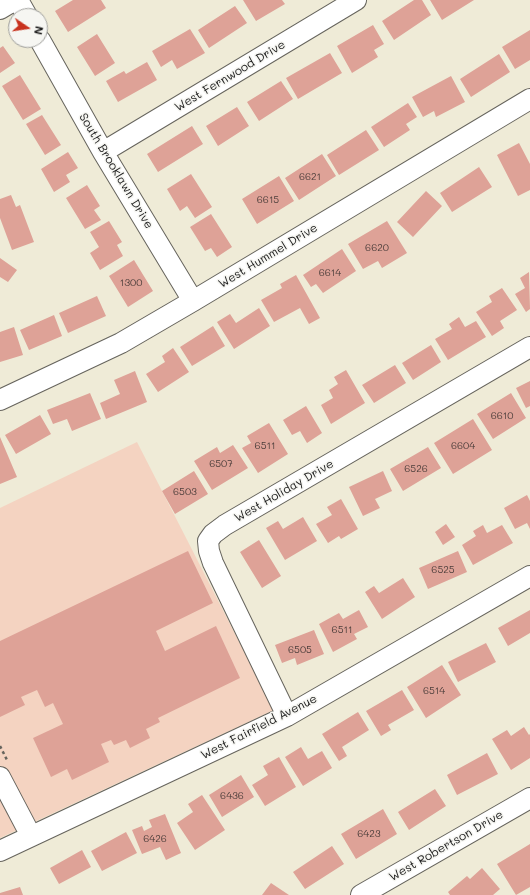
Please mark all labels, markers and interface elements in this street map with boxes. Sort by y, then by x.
north arrow [8,8,48,48]
text: N [31,25,47,36]
street label: West Fernwood Drive [172,37,288,115]
street label: South Brooklawn Drive [76,111,156,231]
house number: 6621 [299,171,321,183]
house number: 6615 [257,194,279,206]
street label: West Hummel Drive [216,221,320,291]
house number: 6620 [365,242,389,254]
house number: 6614 [319,267,341,279]
house number: 1300 [120,277,142,289]
house number: 6610 [491,410,513,422]
house number: 6511 [255,440,275,452]
house number: 6604 [451,440,475,452]
street label: West Holiday Drive [232,457,336,525]
house number: 6507 [209,458,233,470]
house number: 6526 [404,463,428,475]
house number: 6503 [173,486,197,498]
house number: 6525 [431,564,455,576]
house number: 6511 [332,624,352,636]
house number: 6505 [288,644,312,656]
house number: 6514 [423,685,445,697]
street label: West Fairfield Avenue [198,691,320,763]
house number: 6436 [220,790,244,802]
street label: West Robertson Drive [386,807,506,885]
house number: 6423 [357,828,381,840]
house number: 6426 [143,833,167,845]

